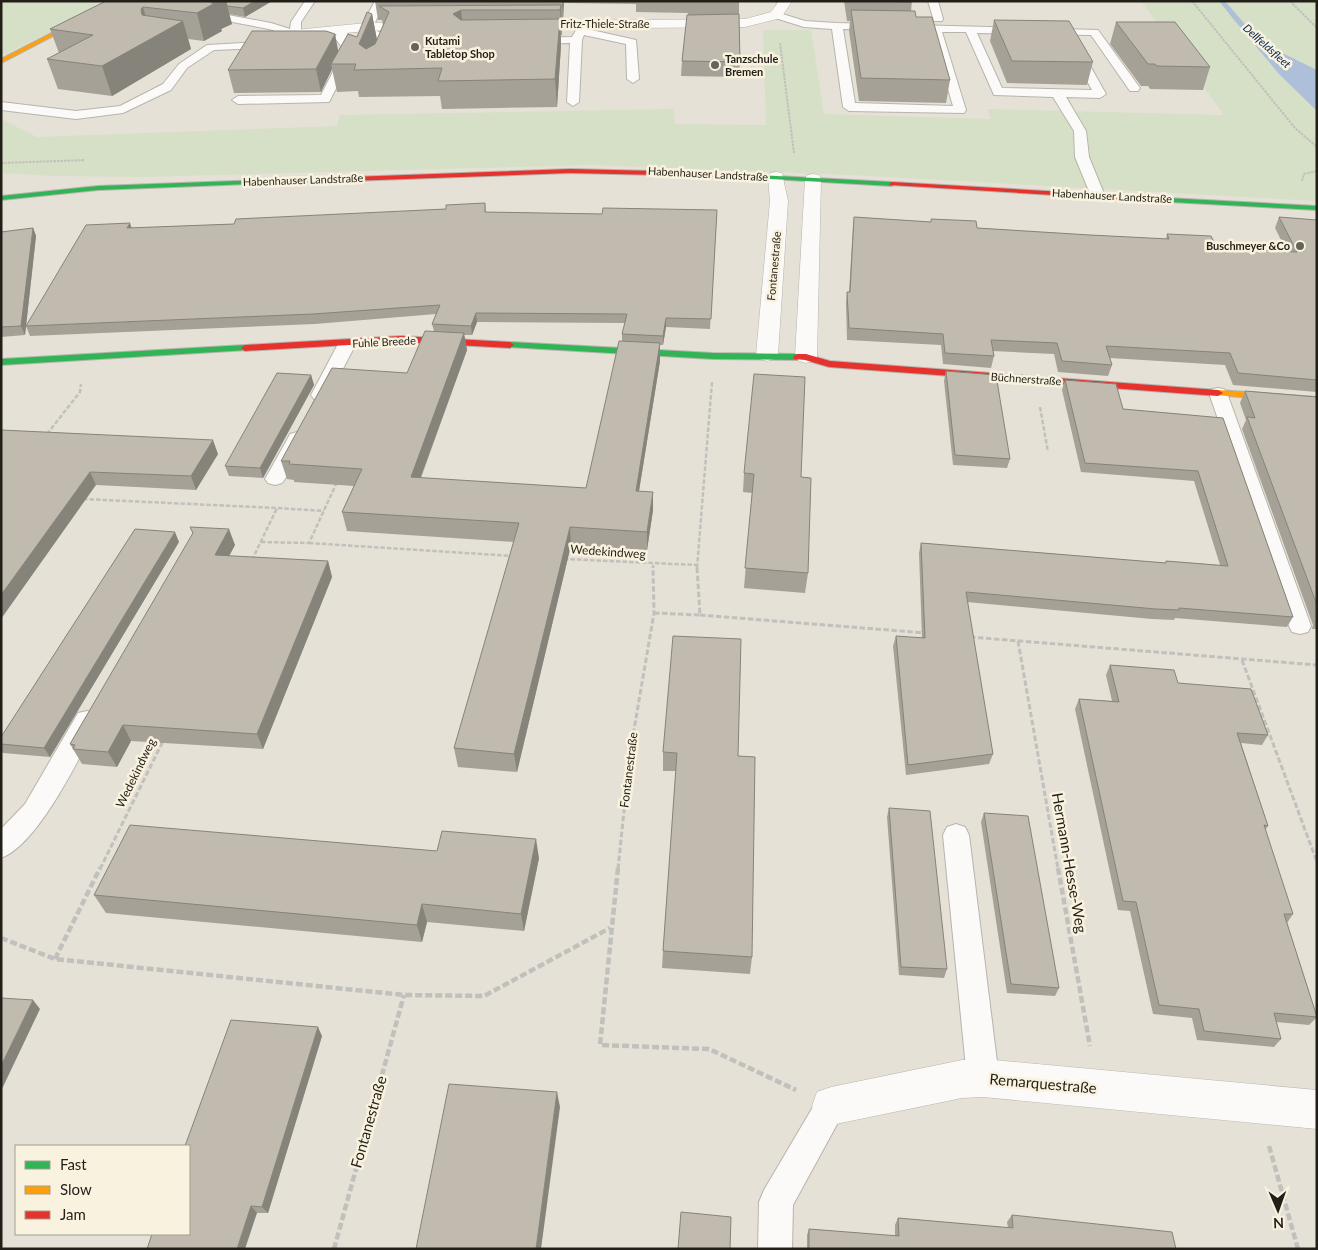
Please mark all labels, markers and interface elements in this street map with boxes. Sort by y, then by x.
street label: Fritz-Thiele-Straße [560,17,650,30]
water label: Dellfeldsfleet [1241,21,1294,70]
place label: Kutami Tabletop Shop [425,34,495,60]
marker: Kutami Tabletop Shop [409,41,421,53]
place label: Tanzschule Bremen [725,52,779,78]
marker: Tanzschule Bremen [709,59,721,71]
street label: Habenhauser Landstraße [648,164,769,183]
street label: Habenhauser Landstraße [243,171,364,188]
street label: Habenhauser Landstraße [1052,186,1173,205]
street label: Fontanestraße [764,231,783,301]
place label: Buschmeyer &Co [1206,239,1290,252]
marker: Buschmeyer &Co [1294,240,1306,252]
street label: Fuhle Breede [352,333,416,350]
street label: Büchnerstraße [990,370,1062,387]
street label: Wedekindweg [570,541,646,562]
street label: Fontanestraße [616,731,641,809]
street label: Wedekindweg [112,736,159,810]
street label: Hermann-Hesse-Weg [1049,791,1091,935]
street label: Remarquestraße [989,1069,1098,1097]
street label: Fontanestraße [346,1074,390,1170]
legend [15,1145,190,1235]
text: Fast [60,1155,87,1173]
text: Slow [60,1180,92,1198]
north arrow [1253,1185,1303,1235]
text: Jam [60,1205,86,1223]
text: N [1273,1215,1284,1232]

